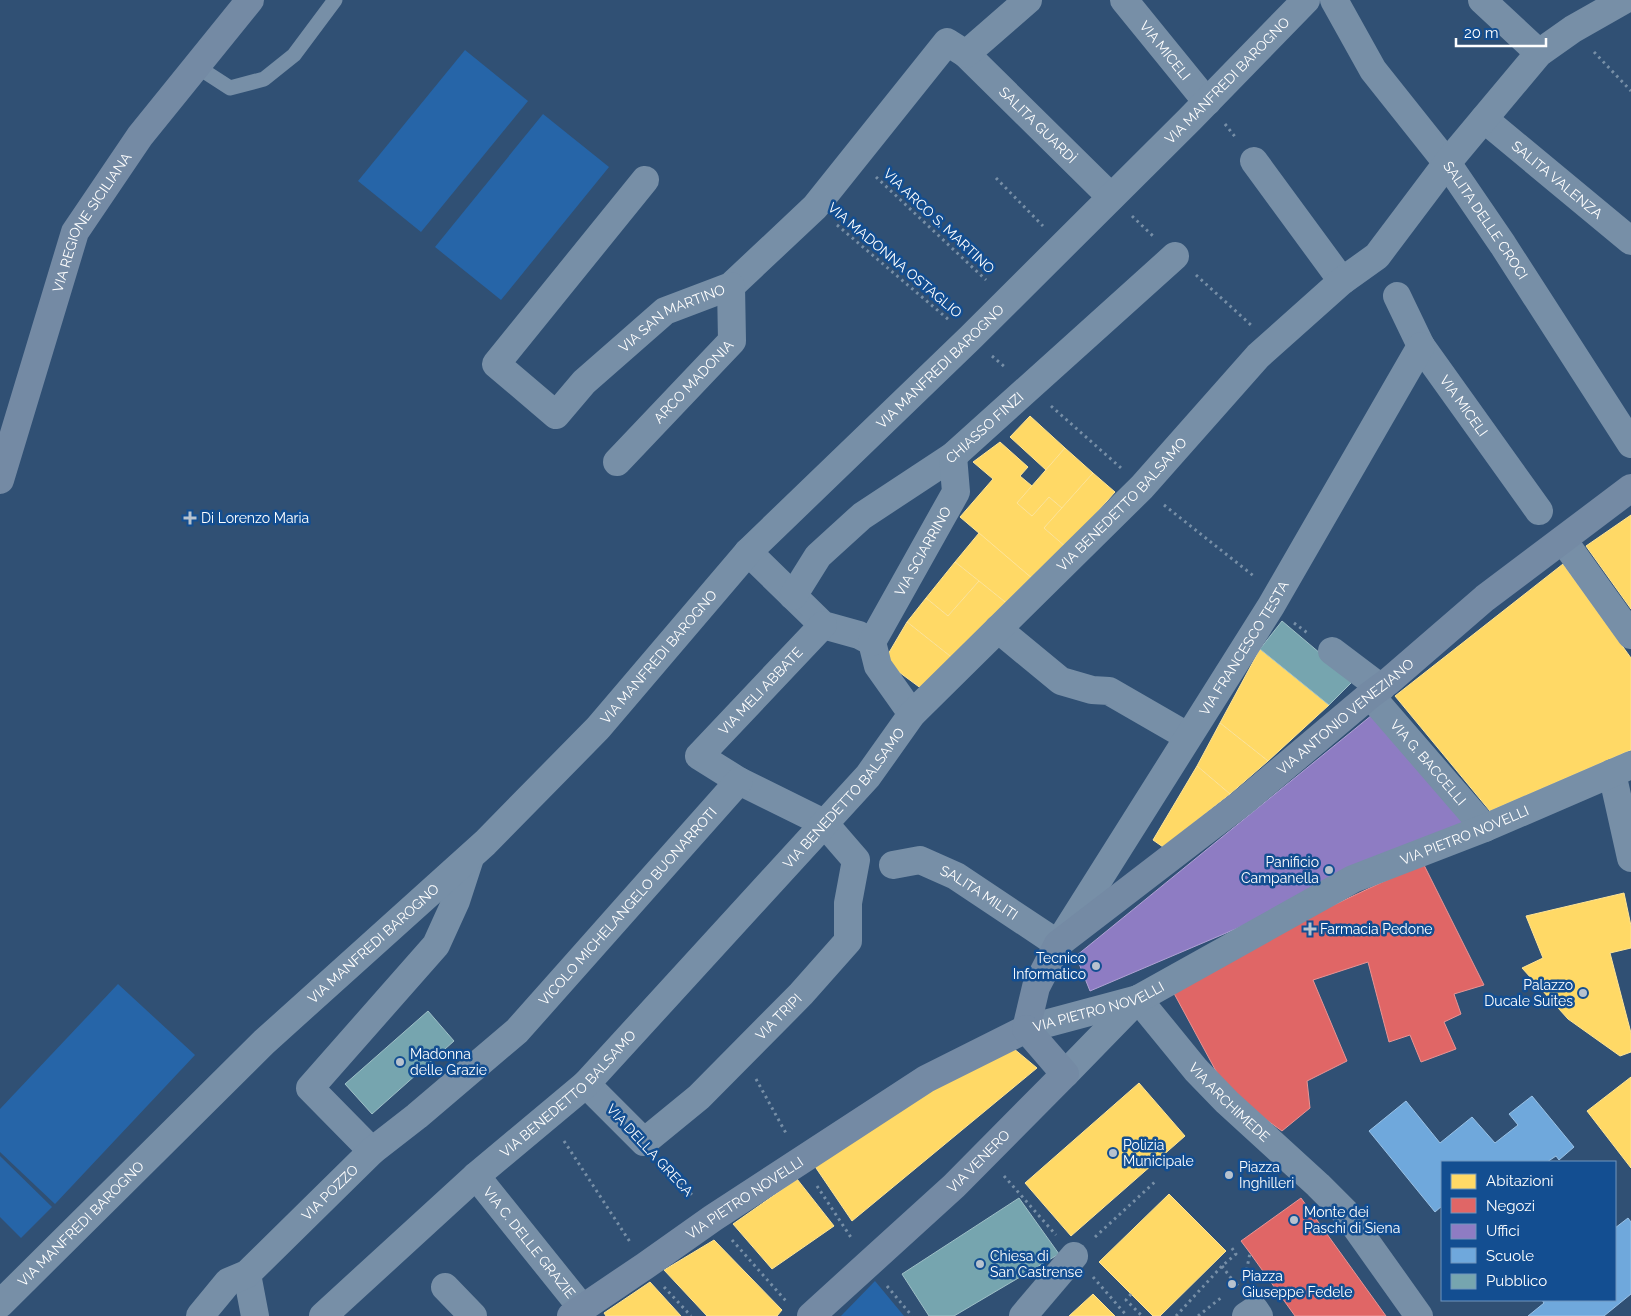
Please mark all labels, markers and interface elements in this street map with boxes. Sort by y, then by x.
street label: VIA MANFREDI BAROGNO [1162,14,1293,147]
scale bar [1456,15,1546,47]
street label: VIA MICELI [1136,18,1194,83]
text: 20 m [1464,24,1499,42]
street label: SALITA GUARDÌ [996,83,1081,166]
street label: SALITA VALENZA [1508,137,1606,222]
street label: VIA REGIONE SICILIANA [49,149,135,294]
street label: SALITA DELLE CROCI [1440,158,1531,282]
street label: VIA ARCO S. MARTINO [880,165,998,277]
street label: VIA MADONNA OSTAGLIO [825,199,965,321]
street label: VIA SAN MARTINO [616,281,727,356]
street label: VIA MANFREDI BAROGNO [873,301,1007,432]
street label: ARCO MADONIA [650,336,737,426]
street label: VIA MICELI [1437,372,1491,439]
street label: CHIASSO FINZI [943,389,1026,467]
street label: VIA BENEDETTO BALSAMO [1054,434,1190,574]
street label: VIA SCIARRINO [891,504,954,599]
place label: Di Lorenzo Maria [201,510,309,526]
marker: Di Lorenzo Maria [183,511,197,525]
street label: VIA FRANCESCO TESTA [1196,577,1292,718]
street label: VIA MANFREDI BAROGNO [597,587,720,727]
street label: VIA MELI ABBATE [715,644,806,738]
street label: VIA ANTONIO VENEZIANO [1274,655,1417,778]
street label: VIA G. BACCELLI [1387,716,1469,808]
street label: VIA BENEDETTO BALSAMO [780,725,908,872]
street label: VIA PIETRO NOVELLI [1398,802,1531,868]
street label: VICOLO MICHELANGELO BUONARROTI [536,804,720,1009]
place label: Panificio Campanella [1241,854,1319,886]
street label: SALITA MILITI [938,862,1021,923]
marker: Panificio Campanella [1323,864,1335,876]
street label: VIA MANFREDI BAROGNO [304,881,442,1007]
place label: Farmacia Pedone [1320,921,1433,937]
marker: Farmacia Pedone [1304,923,1316,935]
place label: Tecnico Informatico [1013,950,1086,982]
marker: Tecnico Informatico [1090,960,1102,972]
place label: Palazzo Ducale Suites [1484,977,1573,1009]
street label: VIA PIETRO NOVELLI [1031,978,1167,1035]
marker: Palazzo Ducale Suites [1577,987,1589,999]
street label: VIA TRIPI [752,990,805,1043]
street label: VIA BENEDETTO BALSAMO [497,1027,639,1160]
place label: Madonna delle Grazie [410,1046,487,1078]
marker: Madonna delle Grazie [394,1056,406,1068]
street label: VIA ARCHIMEDE [1185,1060,1273,1145]
street label: VIA DELLA GRECA [603,1101,697,1200]
street label: VIA VENERO [944,1126,1013,1196]
place label: Polizia Municipale [1123,1137,1194,1169]
marker: Polizia Municipale [1107,1147,1119,1159]
street label: VIA PIETRO NOVELLI [683,1153,806,1242]
street label: VIA MANFREDI BAROGNO [15,1158,147,1290]
place label: Piazza Inghilleri [1239,1159,1294,1191]
street label: VIA POZZO [298,1161,361,1224]
legend [1441,1161,1616,1301]
marker: Piazza Inghilleri [1223,1169,1235,1181]
text: Abitazioni [1486,1172,1553,1190]
street label: VIA C. DELLE GRAZIE [480,1184,579,1301]
text: Negozi [1486,1197,1535,1215]
place label: Monte dei Paschi di Siena [1304,1204,1400,1236]
marker: Monte dei Paschi di Siena [1288,1214,1300,1226]
text: Uffici [1486,1222,1520,1240]
text: Scuole [1486,1247,1534,1265]
place label: Chiesa di San Castrense [990,1248,1083,1280]
marker: Chiesa di San Castrense [974,1258,986,1270]
place label: Piazza Giuseppe Fedele [1242,1268,1352,1300]
text: Pubblico [1486,1272,1547,1290]
marker: Piazza Giuseppe Fedele [1226,1278,1238,1290]

